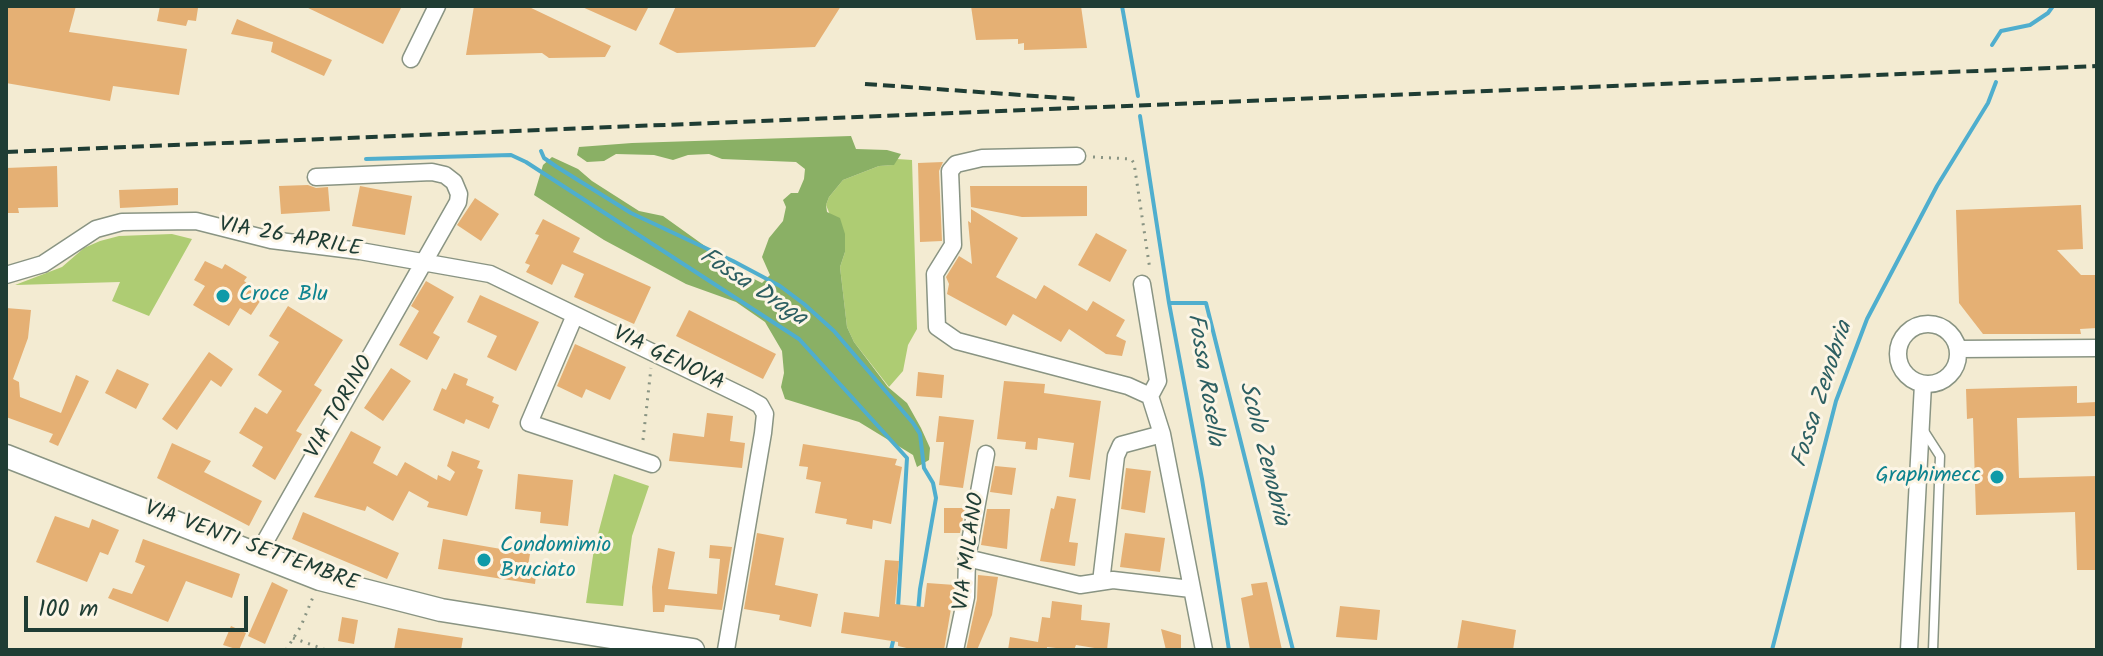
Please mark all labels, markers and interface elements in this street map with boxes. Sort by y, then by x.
street label: VIA 26 APRILE [217,213,363,265]
water label: Fossa Draga [693,244,811,334]
place label: Croce Blu [239,283,328,309]
marker: Croce Blu [214,287,232,305]
water label: Fossa Rosella [1178,312,1228,448]
water label: Fossa Zenobria [1787,318,1861,472]
street label: VIA GENOVA [608,322,728,398]
street label: VIA TORINO [301,352,381,464]
water label: Scolo Zenobria [1230,379,1294,529]
place label: Graphimecc [1875,464,1981,490]
marker: Graphimecc [1988,468,2006,486]
street label: VIA MILANO [950,491,992,613]
street label: VIA VENTI SETTEMBRE [140,497,362,599]
place label: Condomimio Bruciato [500,534,611,586]
marker: Condomimio Bruciato [475,551,493,569]
scale bar [28,580,252,630]
text: 100 m [38,590,98,629]

